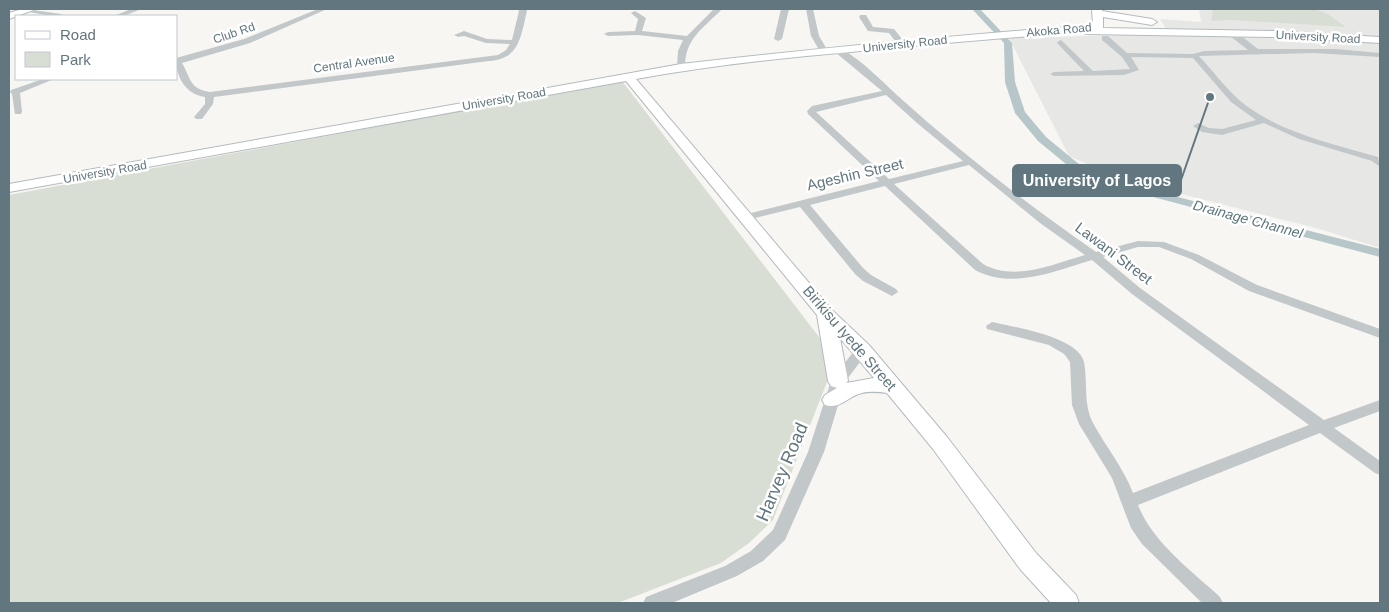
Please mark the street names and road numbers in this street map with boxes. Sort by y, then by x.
street label: Club Rd [211,19,257,47]
street label: Akoka Road [1026,20,1092,40]
street label: University Road [1275,28,1361,46]
street label: University Road [862,33,948,55]
street label: Central Avenue [313,50,396,76]
street label: University Road [461,85,547,113]
street label: Ageshin Street [805,154,906,193]
street label: University Road [62,158,148,186]
street label: Lawani Street [1072,219,1156,288]
street label: Birikisu Iyede Street [800,282,901,395]
street label: Harvey Road [752,420,812,524]

